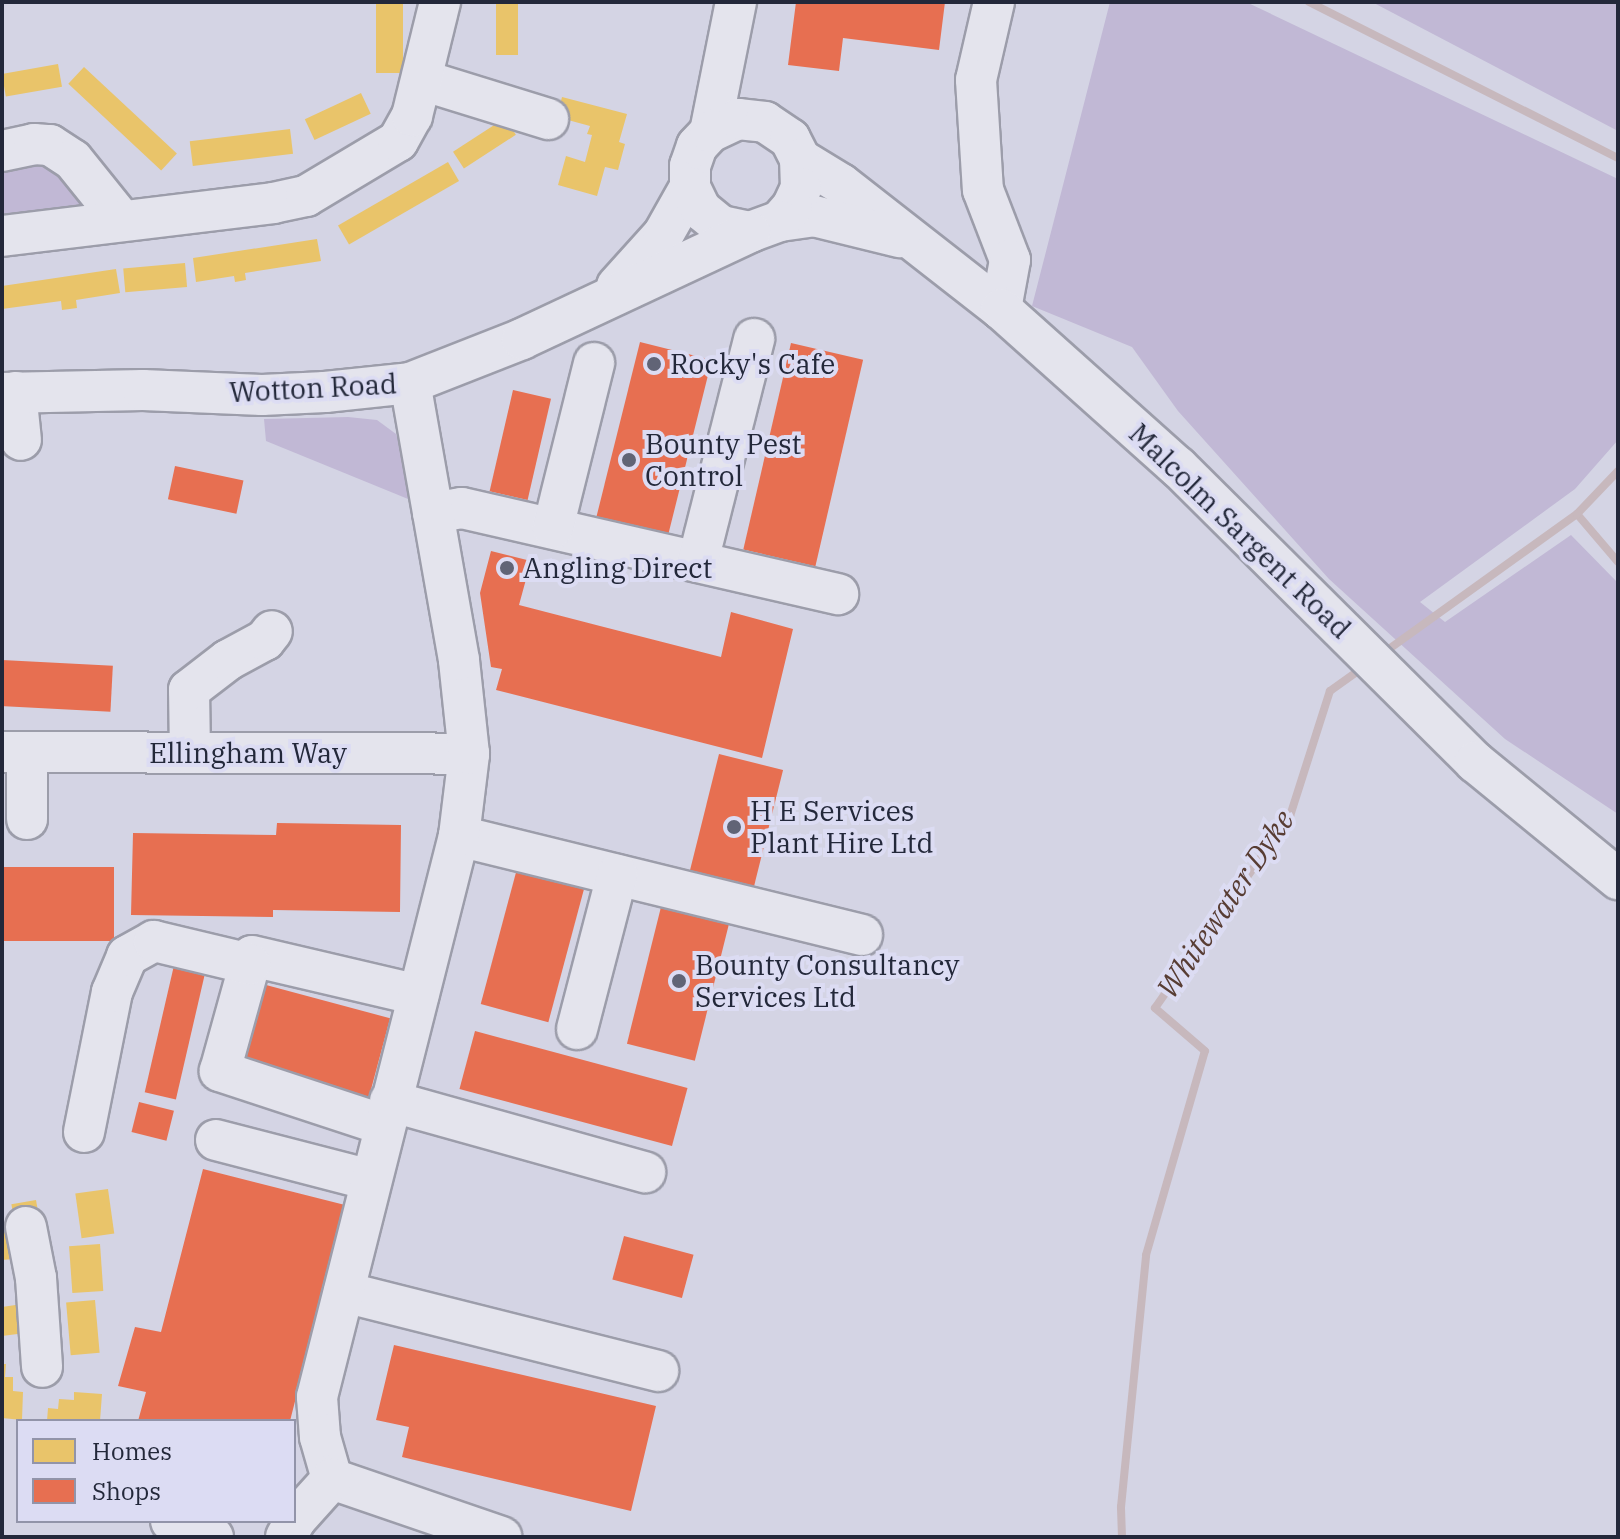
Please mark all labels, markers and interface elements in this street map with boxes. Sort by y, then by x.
place label: Rocky's Cafe [670,347,835,381]
marker: Rocky's Cafe [645,355,663,373]
street label: Wotton Road [228,367,398,409]
street label: Malcolm Sargent Road [1122,416,1358,646]
place label: Bounty Pest Control [645,427,801,493]
marker: Bounty Pest Control [620,451,638,469]
place label: Angling Direct [523,551,713,585]
marker: Angling Direct [498,559,516,577]
street label: Ellingham Way [149,736,347,770]
place label: H E Services Plant Hire Ltd [750,794,933,860]
water label: Whitewater Dyke [1149,803,1301,1005]
marker: H E Services Plant Hire Ltd [725,818,743,836]
place label: Bounty Consultancy Services Ltd [695,948,960,1014]
marker: Bounty Consultancy Services Ltd [670,972,688,990]
legend [16,1419,296,1523]
text: Homes [92,1435,172,1467]
text: Shops [92,1475,161,1507]

